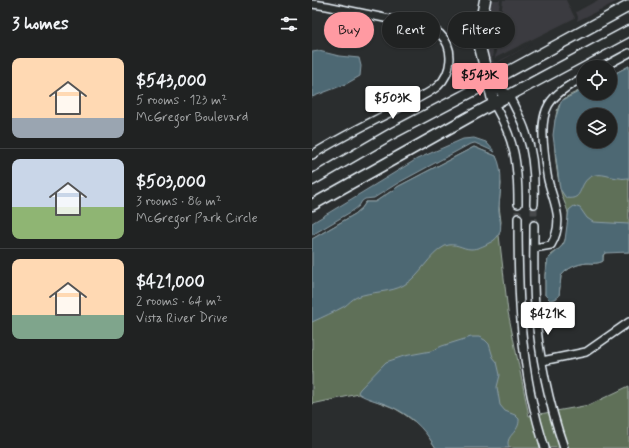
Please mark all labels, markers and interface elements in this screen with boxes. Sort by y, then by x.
chip: Buy [324,12,374,48]
chip: Rent [382,12,440,48]
chip: Filters [448,12,515,48]
text: 3 homes [12,13,69,35]
icon: filters [278,13,300,35]
map controls [577,60,617,148]
button: locate [577,60,617,100]
pin: $543K [452,63,508,97]
text: $543K [461,67,499,84]
text: $543,000 [136,70,207,92]
icon: home [44,74,92,122]
pin: $503K [365,86,421,120]
text: $503K [374,90,412,107]
text: 5 rooms · 123 m² [136,92,227,109]
button: layers [577,108,617,148]
text: McGregor Boulevard [136,109,248,126]
text: $503,000 [136,171,206,193]
icon: home [44,175,92,223]
text: 3 rooms · 86 m² [136,193,222,210]
text: McGregor Park Circle [136,210,258,227]
text: $421,000 [136,271,205,293]
icon: home [44,275,92,323]
text: 2 rooms · 64 m² [136,293,222,310]
pin: $421K [520,302,576,336]
text: $421K [530,306,566,323]
text: Vista River Drive [136,310,228,327]

